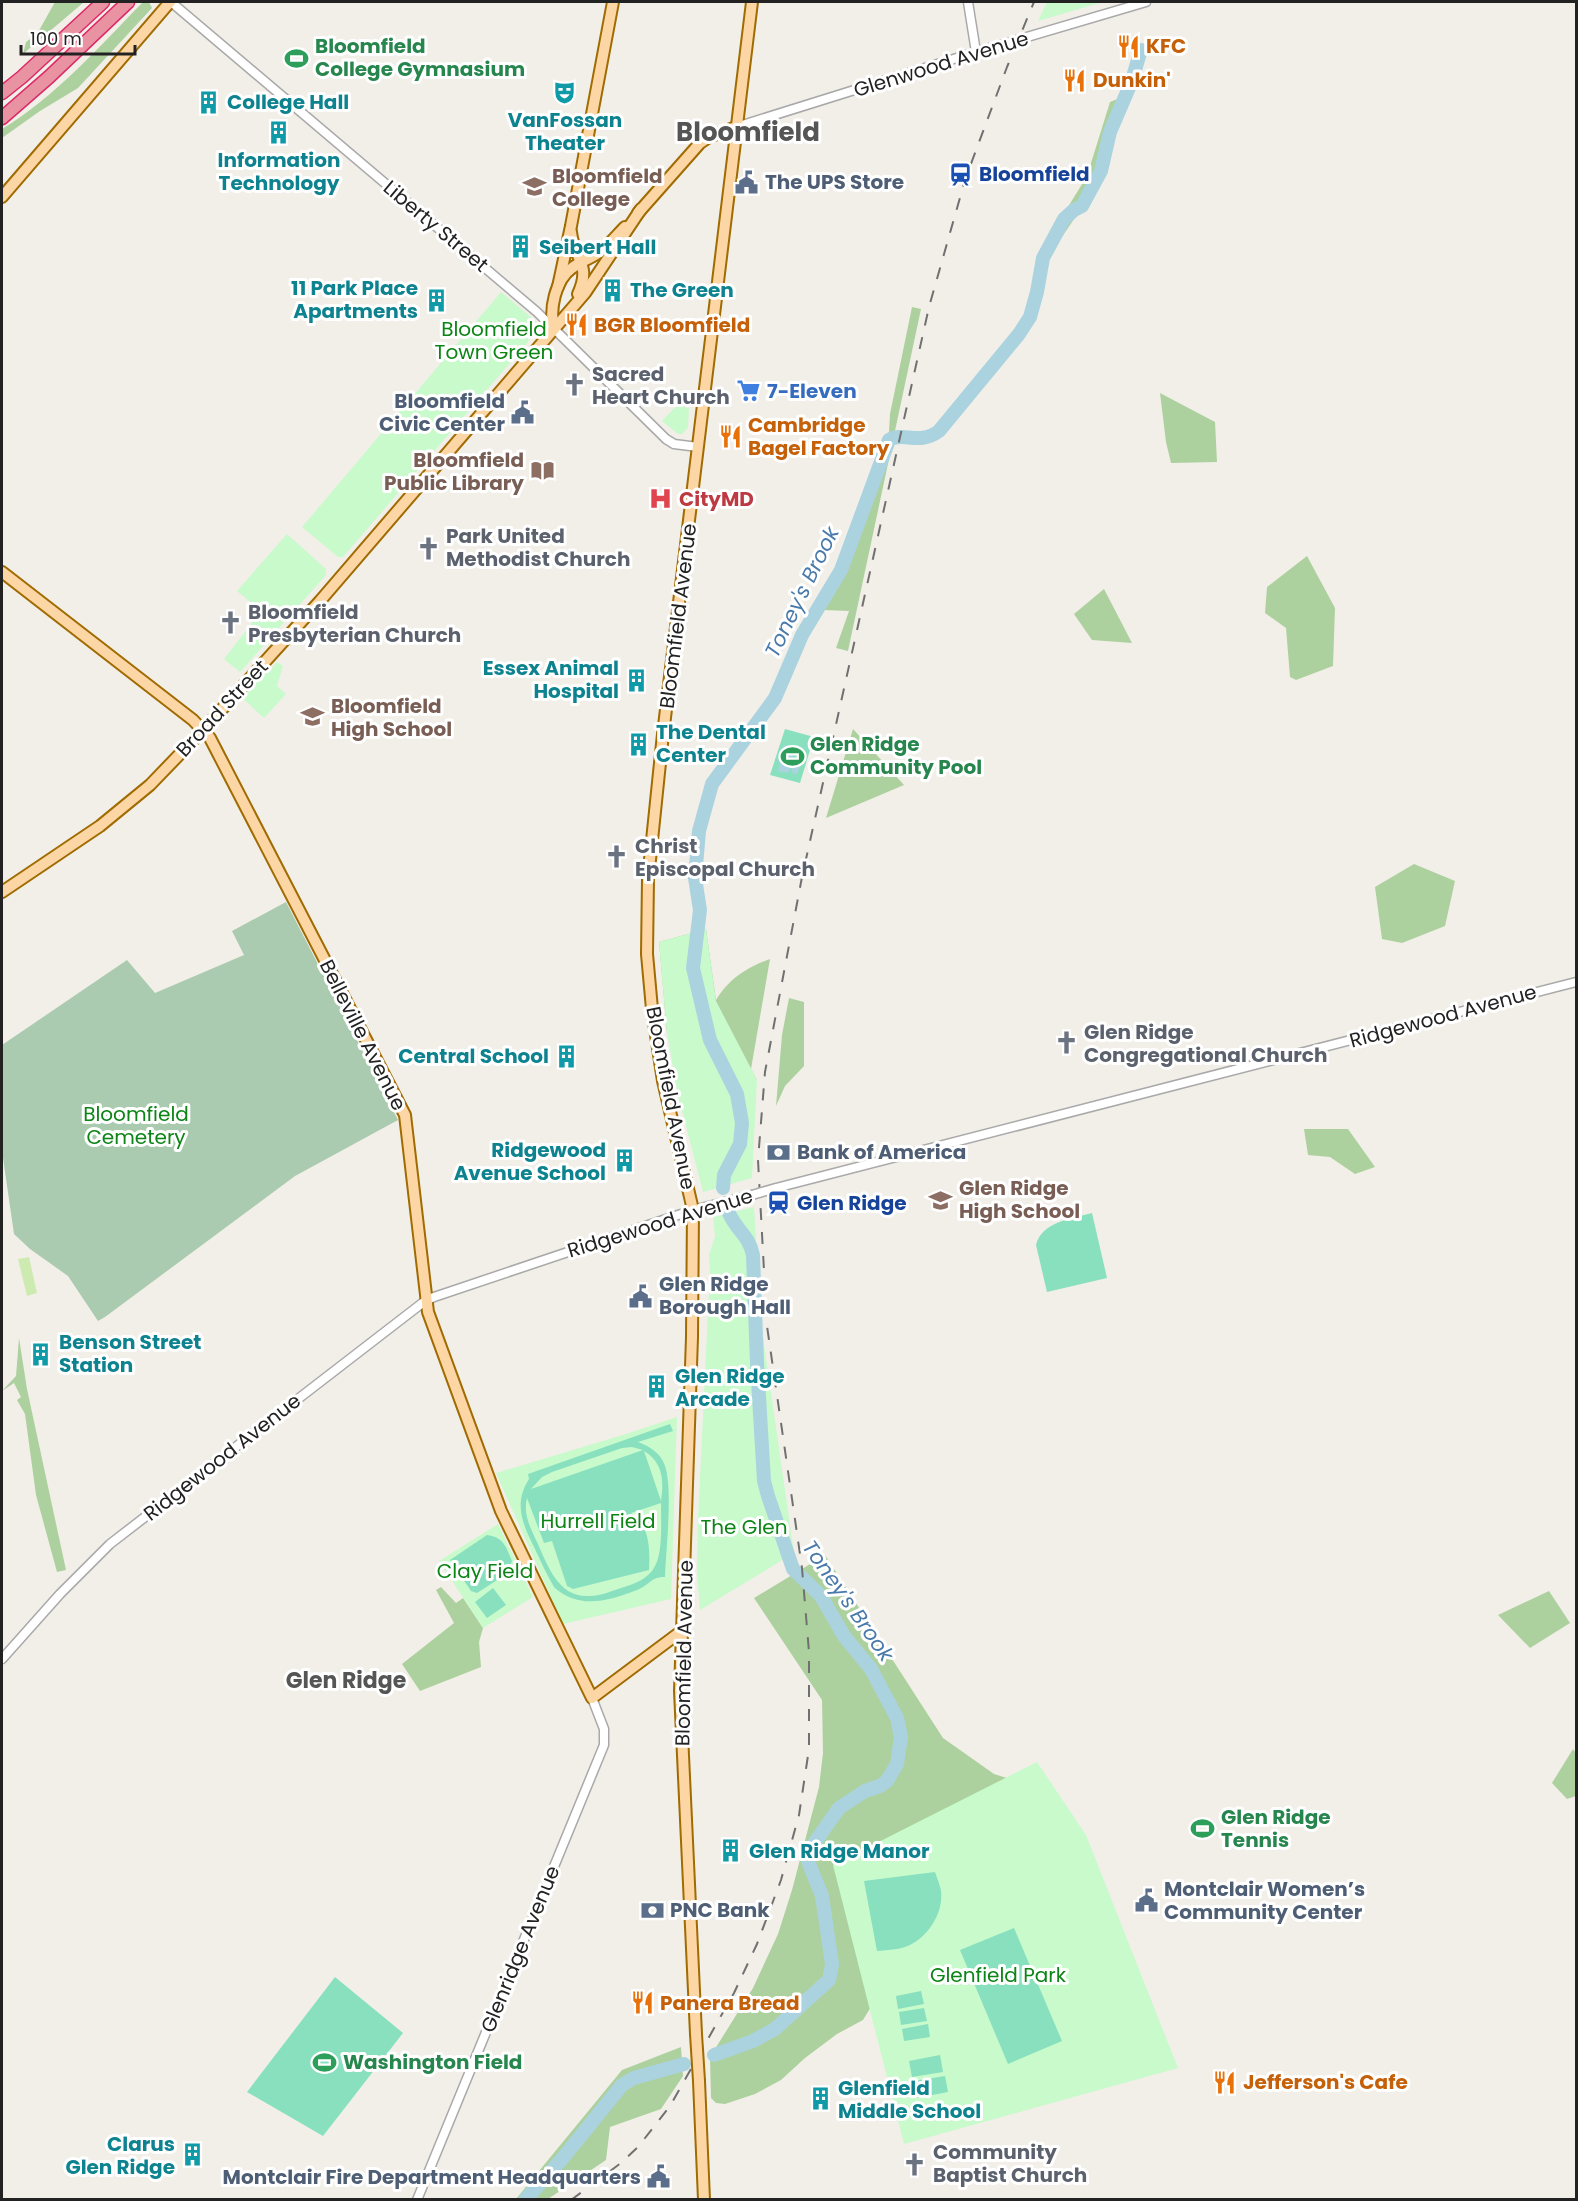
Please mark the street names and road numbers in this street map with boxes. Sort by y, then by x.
street label: Glenwood Avenue [850,24,1032,104]
street label: Liberty Street [377,174,495,278]
street label: Bloomfield Avenue [653,522,703,710]
street label: Broad Street [170,653,274,763]
street label: Belleville Avenue [313,955,413,1115]
street label: Ridgewood Avenue [1346,978,1540,1054]
street label: Bloomfield Avenue [639,1004,703,1192]
street label: Ridgewood Avenue [564,1181,756,1265]
street label: Ridgewood Avenue [138,1387,306,1527]
street label: Bloomfield Avenue [668,1560,700,1746]
street label: Glenridge Avenue [474,1861,566,2037]

